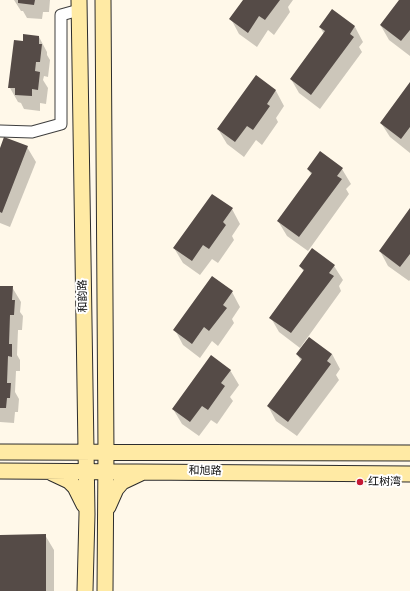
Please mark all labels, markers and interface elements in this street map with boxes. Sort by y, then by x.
street label: 和韵路 [76,279,90,313]
street label: 和旭路 [188,464,222,478]
place label: 红树湾 [368,475,401,489]
marker: 红树湾 [355,477,365,487]

